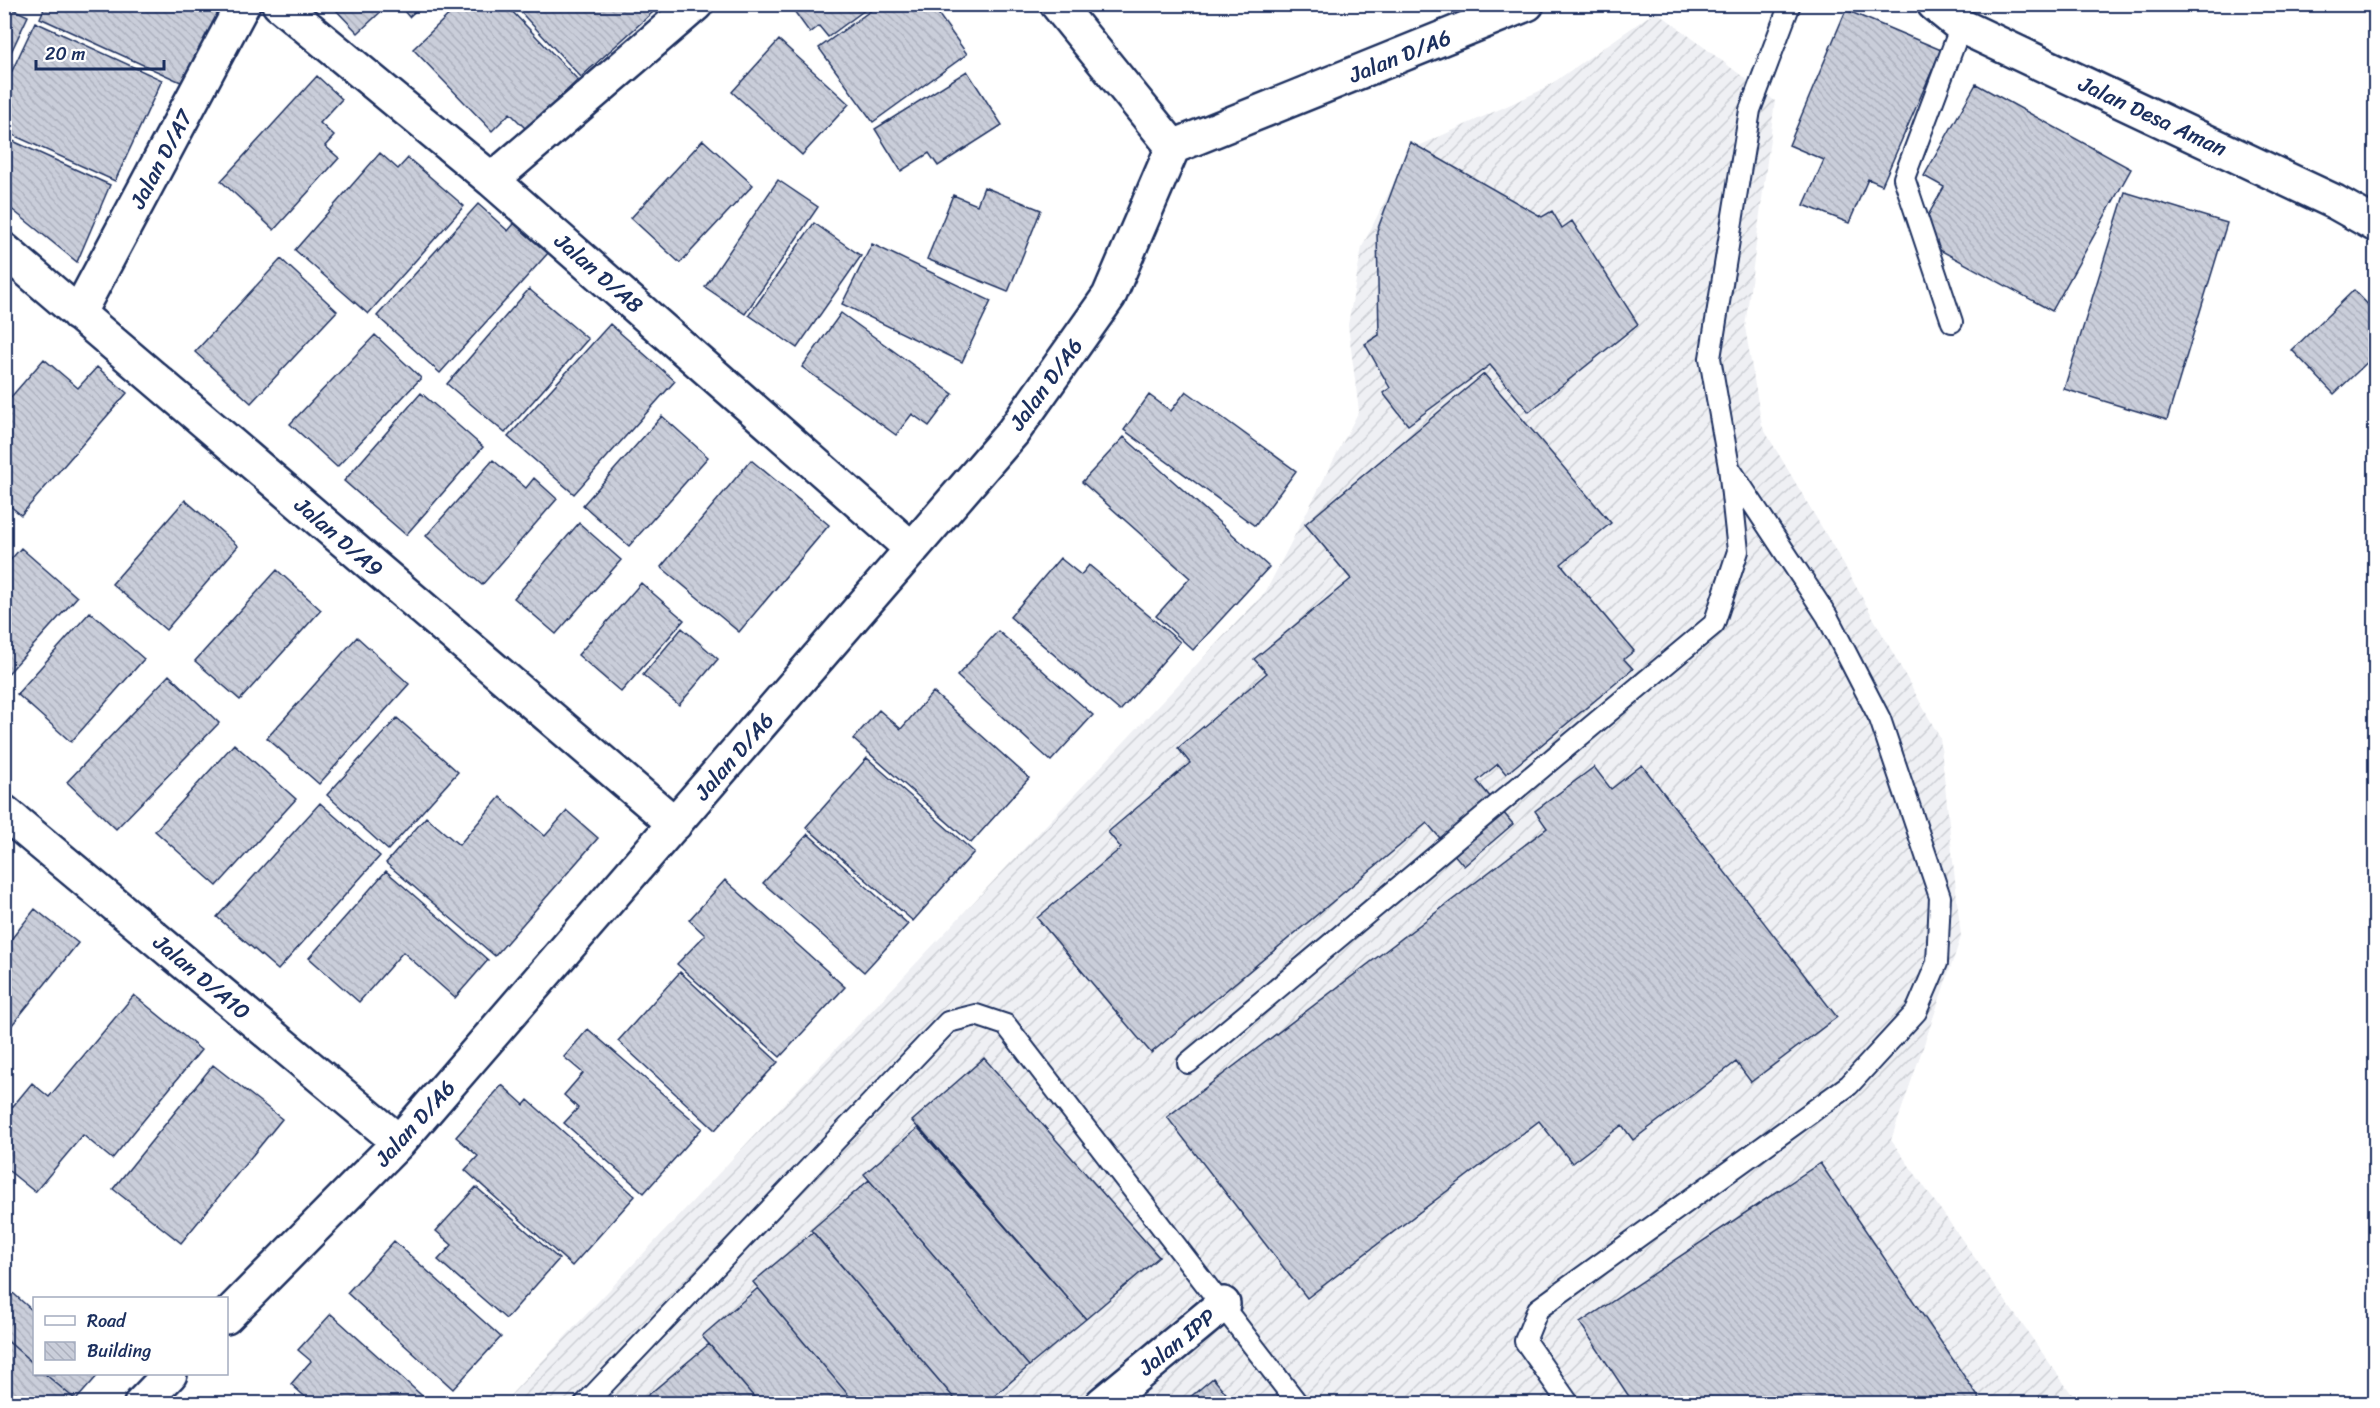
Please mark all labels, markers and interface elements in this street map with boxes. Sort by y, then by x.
street label: Jalan D/A6 [1342,18,1457,95]
scale bar [36,33,164,71]
text: 20 m [45,38,85,70]
street label: Jalan Desa Aman [2071,64,2234,168]
street label: Jalan D/A7 [118,101,204,216]
street label: Jalan D/A8 [545,222,653,323]
street label: Jalan D/A6 [998,329,1093,440]
street label: Jalan D/A9 [285,486,393,587]
street label: Jalan D/A6 [683,703,784,810]
street label: Jalan D/A10 [143,923,260,1030]
street label: Jalan D/A6 [364,1070,465,1177]
legend [33,1297,228,1375]
street label: Jalan IPP [1128,1298,1225,1386]
text: Road [87,1305,127,1337]
text: Building [87,1335,151,1367]

